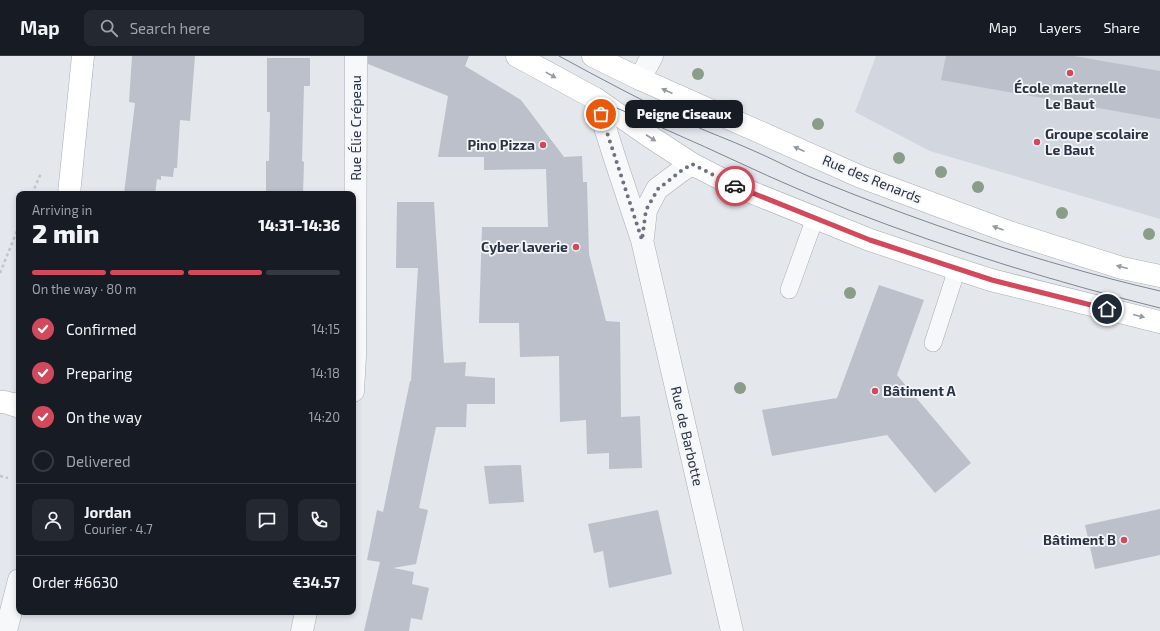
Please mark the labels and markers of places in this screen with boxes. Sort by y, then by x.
marker: École maternelle Le Baut [1065,68,1075,78]
place label: École maternelle Le Baut [1014,79,1126,112]
pin [584,97,618,131]
callout: Peigne Ciseaux [625,100,743,128]
place label: Groupe scolaire Le Baut [1045,125,1149,158]
place label: Pino Pizza [468,136,535,153]
marker: Groupe scolaire Le Baut [1032,137,1042,147]
marker: Pino Pizza [538,140,548,150]
place label: Cyber laverie [481,238,568,255]
marker: Cyber laverie [571,242,581,252]
pin [1090,292,1124,326]
place label: Bâtiment A [883,382,957,399]
marker: Bâtiment A [870,386,880,396]
place label: Bâtiment B [1043,531,1116,548]
marker: Bâtiment B [1119,535,1129,545]

